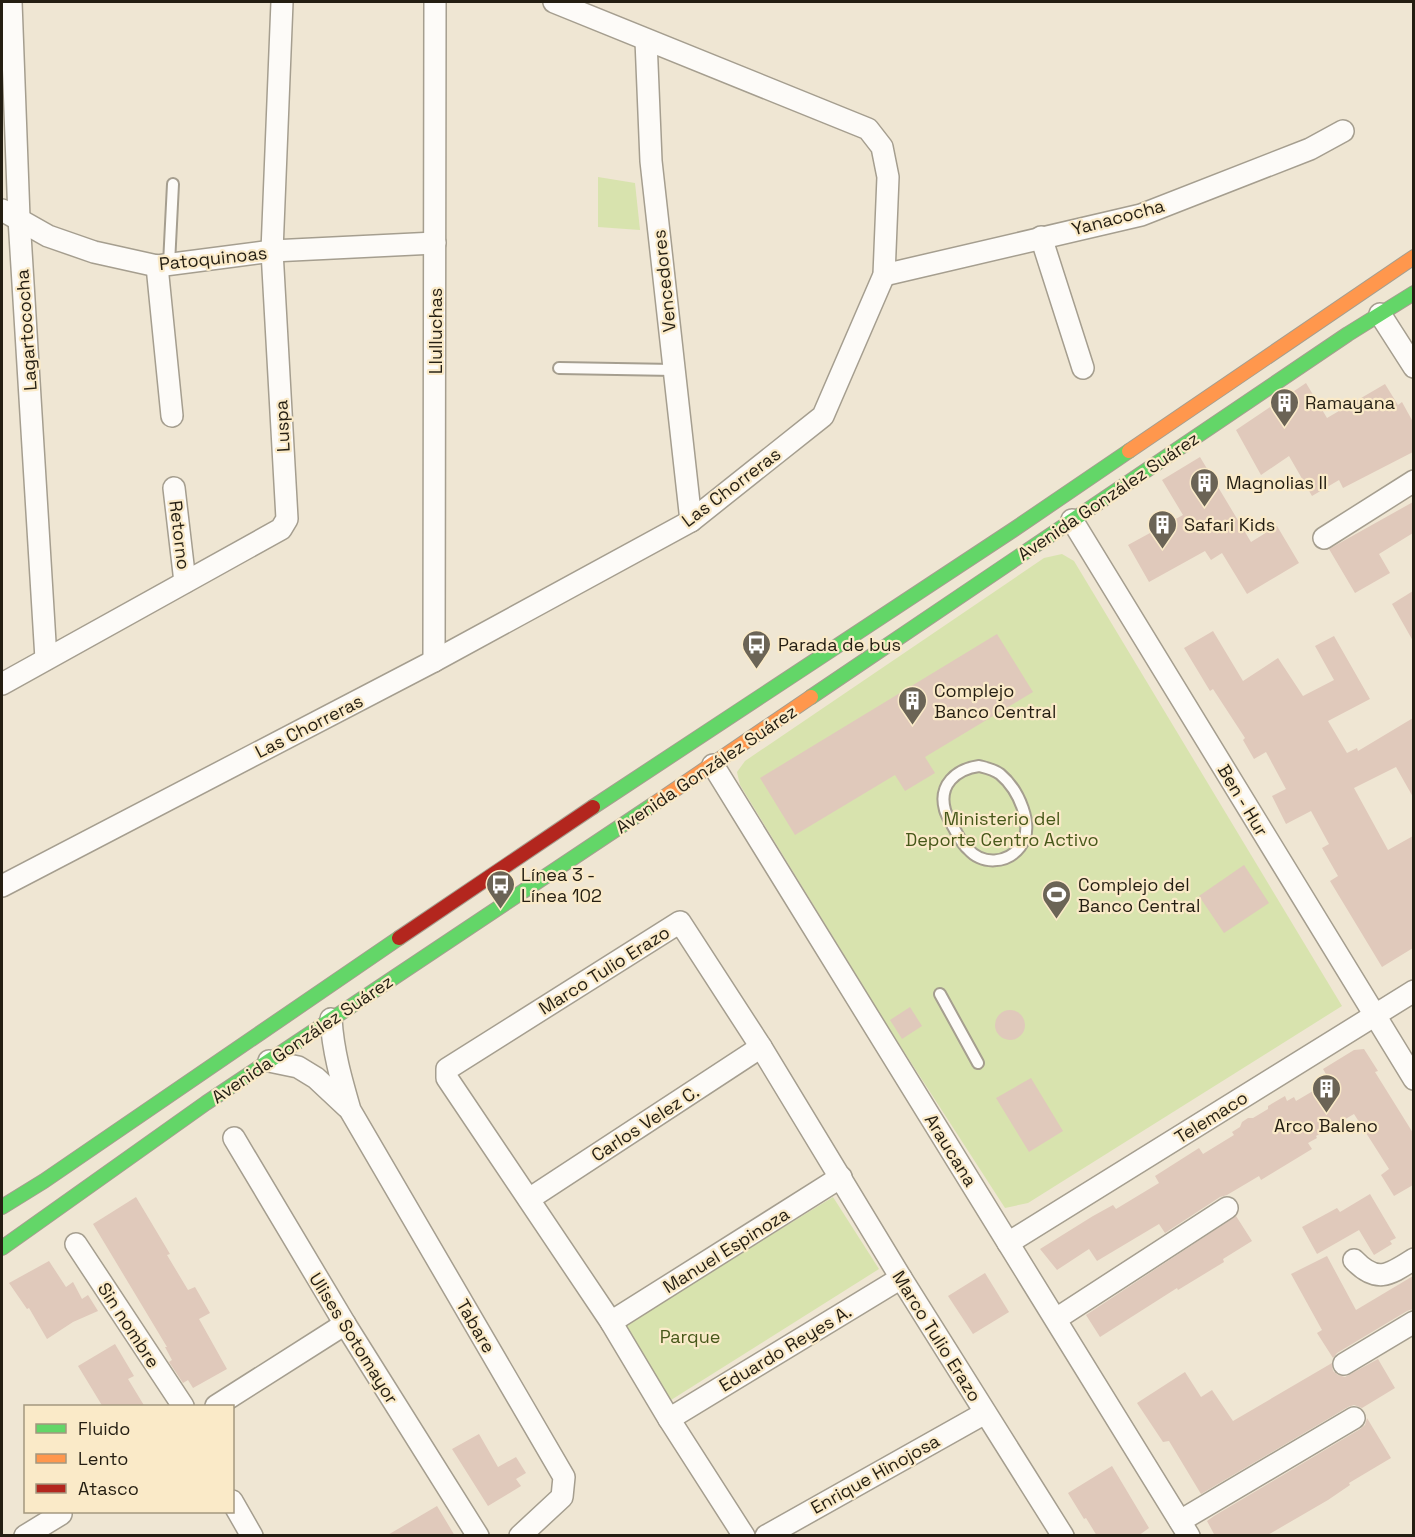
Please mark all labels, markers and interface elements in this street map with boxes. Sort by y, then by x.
street label: Yanacocha [1069,194,1167,240]
street label: Vencedores [647,229,681,333]
street label: Patoquinoas [158,241,268,275]
street label: Lagartococha [10,268,42,392]
street label: Llulluchas [424,288,447,374]
building icon: Ramayana [1268,386,1300,428]
place label: Ramayana [1305,391,1395,414]
street label: Luspa [269,399,295,453]
street label: Avenida González Suárez [1013,427,1203,565]
street label: Las Chorreras [677,442,785,532]
building icon: Magnolias II [1189,466,1221,508]
place label: Magnolias II [1226,471,1327,494]
street label: Retorno [164,499,196,571]
building icon: Safari Kids [1147,508,1179,550]
place label: Safari Kids [1184,513,1275,536]
bus stop icon: Parada de bus [741,628,773,670]
place label: Parada de bus [778,633,901,656]
place label: Complejo Banco Central [934,679,1056,723]
building icon: Complejo Banco Central [897,684,929,726]
street label: Las Chorreras [251,689,367,763]
street label: Avenida González Suárez [611,700,801,838]
street label: Ben - Hur [1213,760,1273,840]
park label: Ministerio del Deporte Centro Activo [905,807,1099,851]
place label: Línea 3 - Línea 102 [521,863,602,907]
bus stop icon: Línea 3 - Línea 102 [484,868,516,910]
place label: Complejo del Banco Central [1078,873,1200,917]
sports icon: Complejo del Banco Central [1041,878,1073,920]
street label: Marco Tulio Erazo [534,920,674,1020]
street label: Avenida González Suárez [207,970,397,1108]
building icon: Arco Baleno [1310,1072,1342,1114]
street label: Carlos Velez C. [587,1080,703,1166]
street label: Telemaco [1170,1086,1252,1148]
street label: Araucana [920,1109,982,1191]
place label: Arco Baleno [1274,1114,1378,1137]
street label: Manuel Espinoza [659,1202,793,1298]
street label: Marco Tulio Erazo [887,1266,987,1406]
street label: Ulises Sotomayor [304,1268,404,1408]
street label: Sin nombre [93,1278,165,1372]
street label: Tabare [451,1295,501,1357]
street label: Eduardo Reyes A. [715,1299,855,1397]
park label: Parque [660,1325,720,1348]
legend [24,1405,234,1513]
text: Fluido [78,1417,130,1440]
street label: Enrique Hinojosa [806,1429,944,1519]
text: Lento [78,1447,128,1470]
text: Atasco [78,1477,139,1500]

